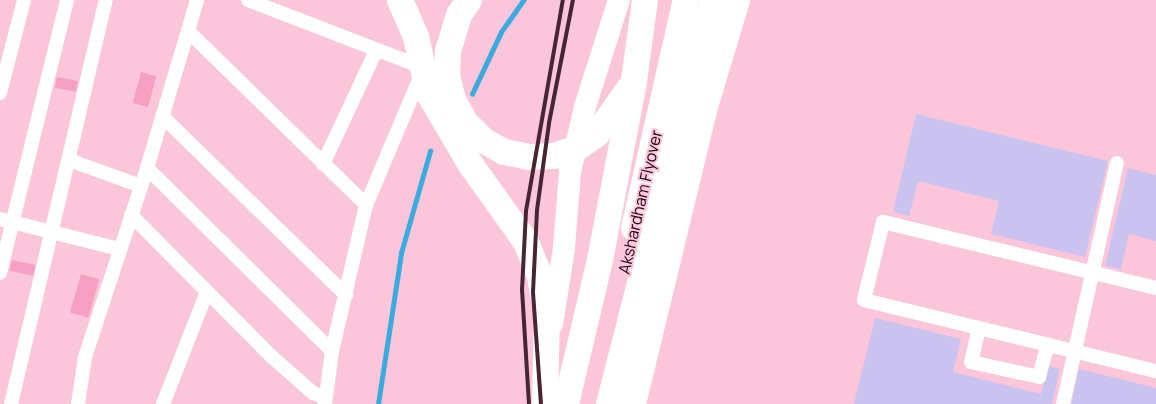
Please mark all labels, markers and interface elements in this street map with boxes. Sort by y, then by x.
street label: Akshardham Flyover [614,128,666,276]

